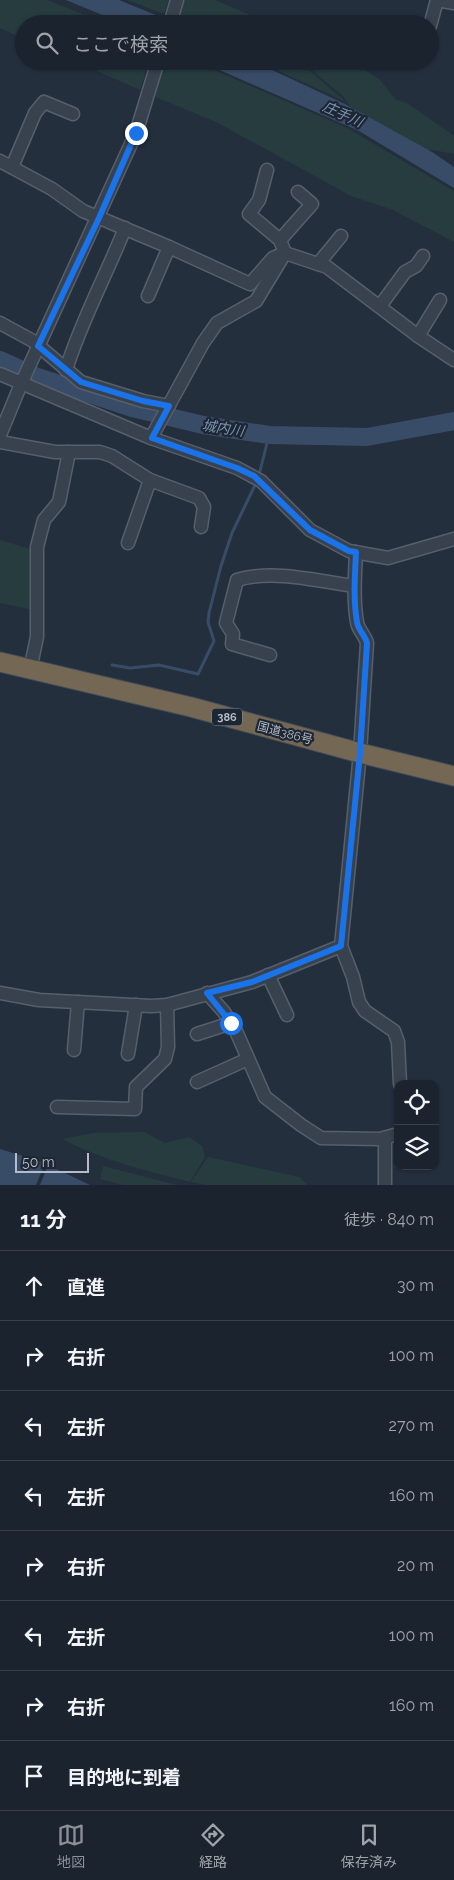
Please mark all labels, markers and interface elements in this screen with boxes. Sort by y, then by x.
search box [15,15,439,70]
icon: search [33,29,61,57]
text: ここで検索 [73,33,168,55]
water label: 庄手川 [321,98,367,131]
route end [125,122,148,145]
water label: 城内川 [201,417,247,439]
road number: 386 [212,709,242,726]
street label: 国道386号 [256,719,314,747]
route start [220,1012,243,1035]
map controls [394,1080,439,1170]
button: locate [394,1080,439,1125]
button: layers [394,1125,439,1170]
scale bar [15,1150,89,1173]
text: 50 m [22,1154,55,1170]
text: 11 分 [20,1207,67,1232]
text: 徒歩 · 840 m [344,1210,434,1229]
icon: ahead [20,1272,48,1300]
text: 直進 [67,1276,105,1298]
text: 30 m [397,1276,434,1295]
icon: right [20,1342,48,1370]
text: 右折 [67,1346,105,1368]
text: 100 m [389,1346,434,1365]
icon: left [20,1412,48,1440]
text: 左折 [67,1416,105,1438]
text: 270 m [389,1416,434,1435]
icon: left [20,1482,48,1510]
text: 左折 [67,1486,105,1508]
text: 160 m [389,1486,434,1505]
icon: right [20,1552,48,1580]
text: 右折 [67,1556,105,1578]
text: 20 m [397,1556,434,1575]
icon: left [20,1622,48,1650]
text: 左折 [67,1626,105,1648]
text: 100 m [389,1626,434,1645]
icon: right [20,1692,48,1720]
text: 右折 [67,1696,105,1718]
text: 160 m [389,1696,434,1715]
icon: arrive [20,1762,48,1790]
text: 目的地に到着 [67,1766,181,1788]
tab: 地図 [57,1821,85,1871]
tab: 経路 [199,1821,227,1871]
tab: 保存済み [341,1821,397,1871]

